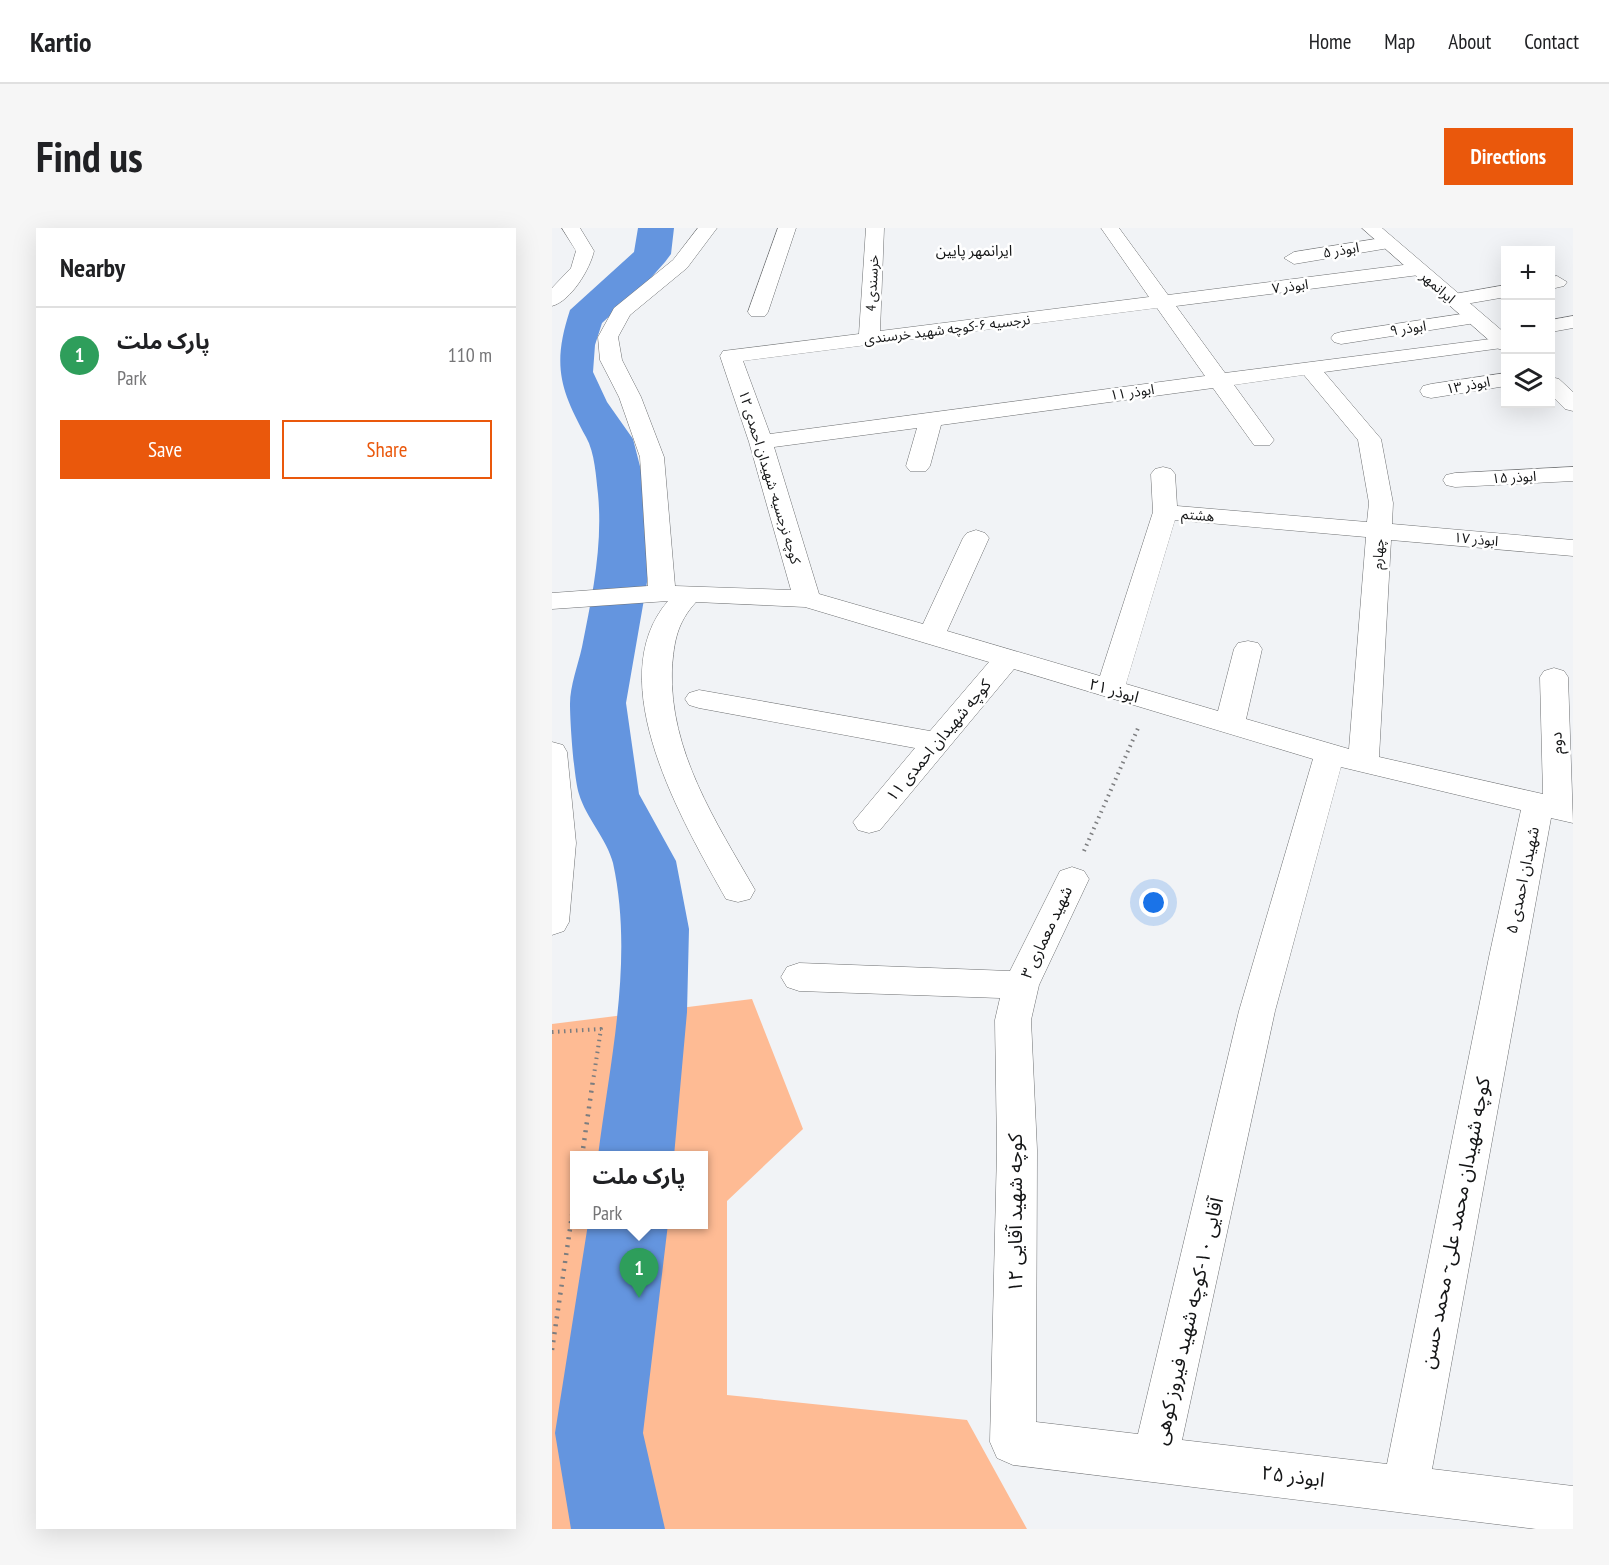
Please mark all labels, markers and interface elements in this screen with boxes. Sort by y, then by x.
text: Kartio [30,23,92,60]
text: Home [1309,28,1351,55]
text: Map [1384,28,1415,55]
text: About [1448,28,1491,55]
text: Contact [1524,28,1579,55]
button: Directions [1444,128,1573,185]
text: Find us [36,129,143,184]
street label: ۵ ابوذر [1322,238,1360,262]
district label: ایرانمهر پایین [936,241,1012,261]
map controls [1501,246,1555,408]
button: + [1501,246,1555,300]
text: Nearby [60,251,125,284]
street label: خرسندی 4 [862,254,882,312]
street label: ایرانمهر [1416,266,1459,307]
street label: ۷ ابوذر [1271,275,1309,297]
button: − [1501,300,1555,354]
street label: نرجسیه ۶-کوچه شهید خرسندی [863,310,1031,349]
street label: ۹ ابوذر [1389,317,1427,339]
text: پارک ملت [117,327,210,355]
text: 1 [75,342,84,368]
text: 110 m [448,342,492,368]
button: layers [1501,354,1555,408]
text: Park [117,365,147,391]
street label: ۱۳ ابوذر [1445,372,1491,398]
street label: ابوذر ۱۱ [1109,380,1155,404]
street label: کوچه نرجسیه- شهیدان احمدی ۱۲ [734,388,805,567]
button: Save [60,420,270,479]
button: Share [282,420,492,479]
street label: ۱۵ ابوذر [1491,467,1537,487]
street label: هشتم [1181,505,1215,527]
street label: ۱۷ ابوذر [1453,528,1499,550]
street label: چهارم [1368,538,1390,570]
street label: ۲۱ ابوذر [1087,673,1141,707]
street label: کوچه شهیدان احمدی ۱۱ [881,675,996,806]
street label: دوم [1546,731,1569,755]
street label: شهیدان احمدی ۵ [1501,825,1543,935]
street label: شهید معماری ۳ [1016,883,1076,981]
your location [1139,888,1168,917]
street label: کوچه شهیدان محمد علی~ محمد حسن [1414,1074,1496,1371]
street label: کوچه شهید آقایی ۱۲ [1002,1133,1028,1292]
popup [570,1151,708,1229]
text: پارک ملت [592,1162,686,1190]
street label: آقایی ۱۰-کوچه شهید فیروز کوهی [1147,1193,1229,1447]
text: Park [592,1200,622,1226]
pin: 1 [620,1248,658,1298]
street label: ابوذر ۲۵ [1260,1459,1326,1493]

